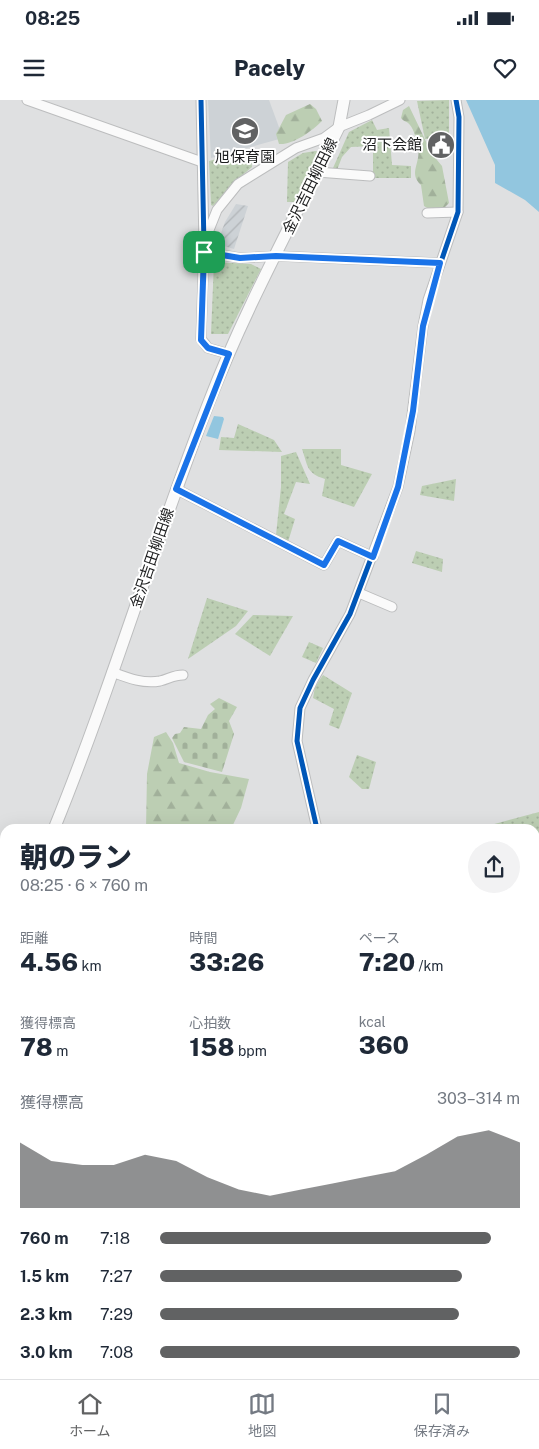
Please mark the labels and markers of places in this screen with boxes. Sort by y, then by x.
school or university icon: 旭保育園 [230,116,260,146]
public building icon: 沼下会館 [426,130,456,160]
place label: 沼下会館 [362,136,422,153]
place label: 旭保育園 [215,148,275,165]
pin [183,231,225,273]

